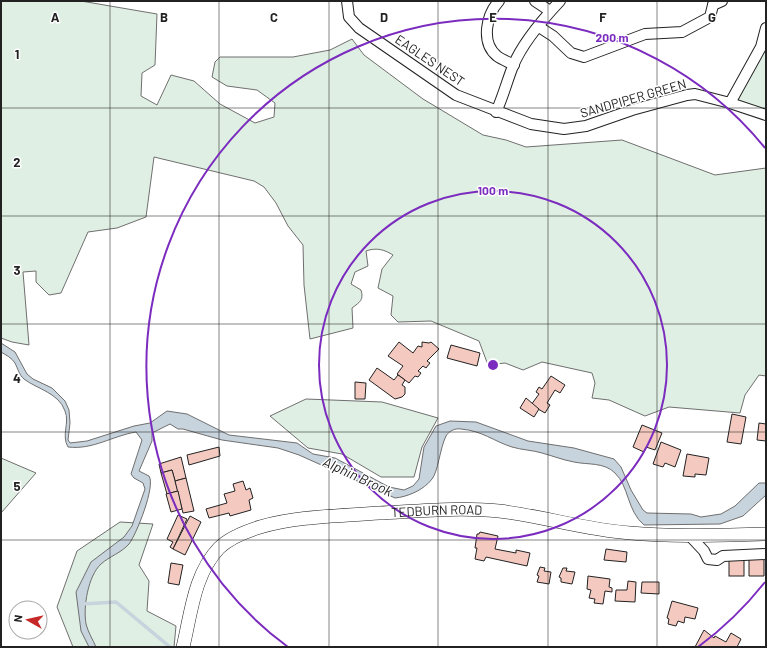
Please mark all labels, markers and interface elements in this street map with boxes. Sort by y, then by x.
text: A [51,9,60,25]
text: B [160,9,168,25]
text: C [270,9,278,25]
text: D [380,9,388,25]
text: E [489,9,497,25]
text: F [599,9,607,25]
text: G [708,9,716,25]
text: 200 m [596,30,628,44]
street label: EAGLES NEST [392,31,468,89]
text: 1 [15,46,19,62]
street label: SANDPIPER GREEN [578,75,688,121]
text: 2 [13,154,21,170]
text: 100 m [478,183,508,197]
text: 3 [13,262,21,278]
centre of rings [486,358,500,372]
text: 4 [13,370,21,386]
water label: Alphin Brook [321,453,396,500]
text: 5 [13,478,21,494]
street label: TEDBURN ROAD [391,501,483,520]
north arrow [8,600,48,640]
text: N [11,614,25,623]

